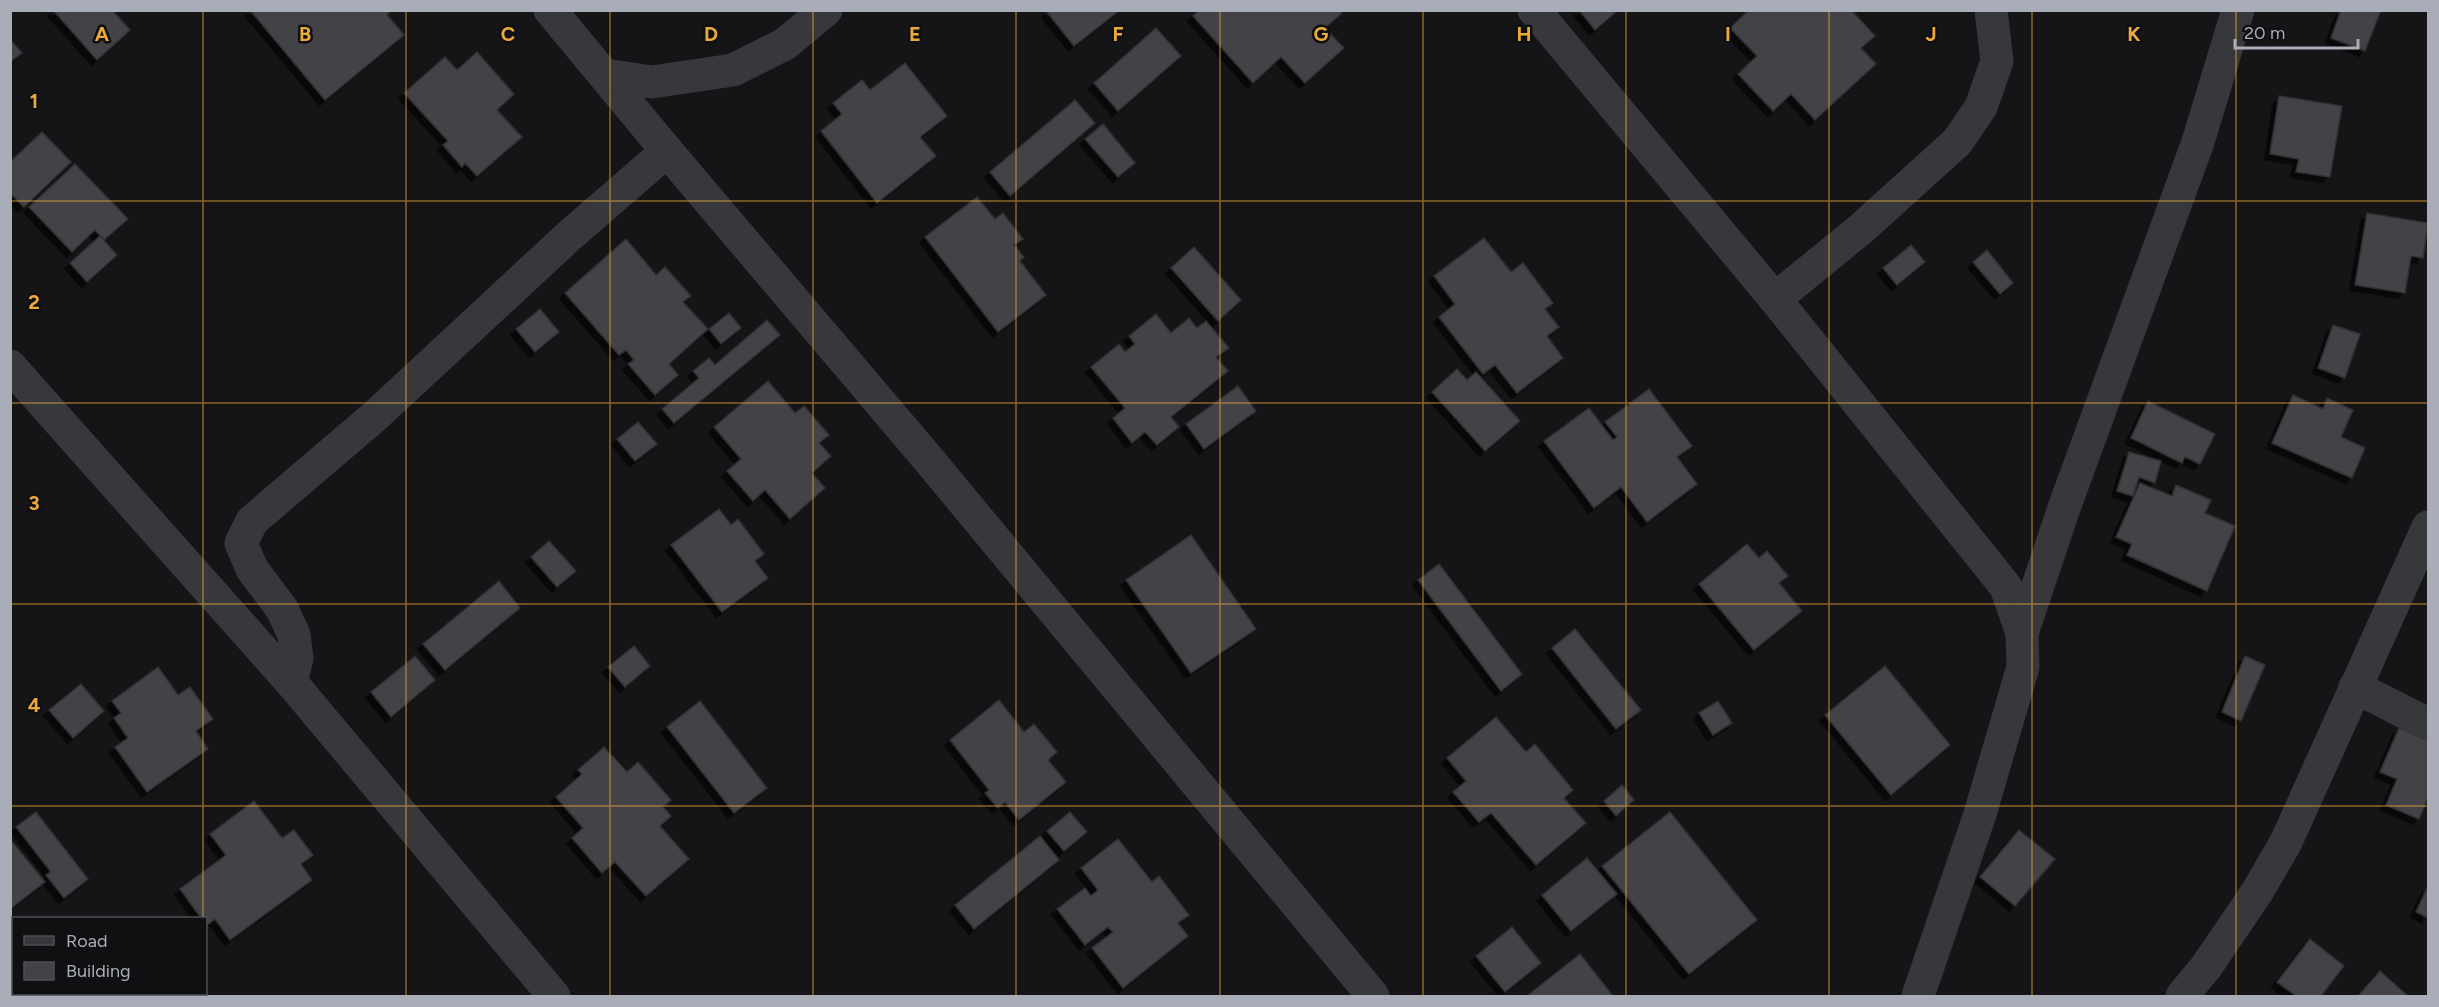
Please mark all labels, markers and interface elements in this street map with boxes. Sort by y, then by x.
scale bar [2235,12,2358,50]
text: A [95,22,110,46]
text: B [299,22,311,46]
text: C [501,22,515,46]
text: D [704,22,718,46]
text: E [909,22,921,46]
text: F [1112,22,1124,46]
text: G [1314,22,1329,46]
text: H [1517,22,1532,46]
text: I [1725,22,1731,46]
text: J [1925,22,1937,46]
text: K [2127,22,2141,46]
text: 20 m [2244,22,2285,44]
text: 1 [30,89,38,113]
text: 2 [28,290,40,314]
text: 3 [28,491,40,515]
text: 4 [28,693,41,717]
legend [12,917,207,995]
text: Road [66,930,107,952]
text: Building [66,960,131,982]

